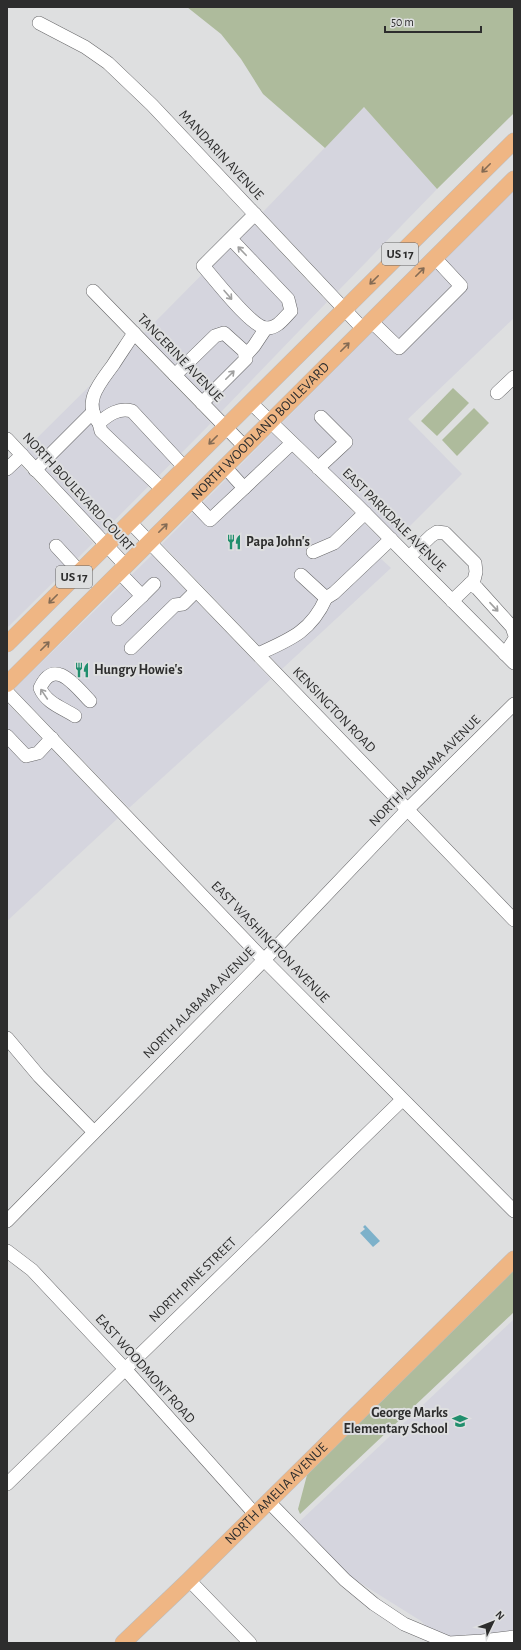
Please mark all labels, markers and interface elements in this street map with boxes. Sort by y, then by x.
scale bar [385,8,481,34]
text: 50 m [391,16,414,28]
street label: MANDARIN AVENUE [176,108,266,203]
one-way arrow [481,163,491,173]
road number: US 17 [382,243,418,265]
one-way arrow [238,246,247,256]
one-way arrow [415,267,425,277]
one-way arrow [369,275,379,285]
one-way arrow [224,290,233,300]
street label: TANGERINE AVENUE [135,311,226,405]
one-way arrow [340,342,350,352]
street label: NORTH WOODLAND BOULEVARD [189,360,332,503]
one-way arrow [225,370,235,380]
street label: NORTH BOULEVARD COURT [20,430,136,554]
one-way arrow [208,435,218,445]
street label: EAST PARKDALE AVENUE [340,466,449,575]
one-way arrow [158,523,168,533]
restaurant icon: Papa John's [225,533,243,551]
place label: Papa John's [246,535,310,549]
road number: US 17 [56,566,92,588]
one-way arrow [48,594,58,604]
one-way arrow [489,602,498,612]
one-way arrow [40,642,50,651]
restaurant icon: Hungry Howie's [73,661,91,679]
place label: Hungry Howie's [94,663,183,677]
street label: KENSINGTON ROAD [290,665,378,755]
one-way arrow [40,689,48,700]
street label: NORTH ALABAMA AVENUE [367,713,483,829]
street label: EAST WASHINGTON AVENUE [208,879,332,1006]
street label: NORTH ALABAMA AVENUE [141,945,257,1061]
street label: NORTH PINE STREET [147,1235,239,1325]
street label: EAST WOODMONT ROAD [92,1312,198,1426]
place label: George Marks Elementary School [343,1406,448,1436]
school or university icon: George Marks Elementary School [451,1412,469,1430]
street label: NORTH AMELIA AVENUE [222,1440,330,1547]
north arrow [473,1602,513,1642]
text: N [493,1609,507,1622]

